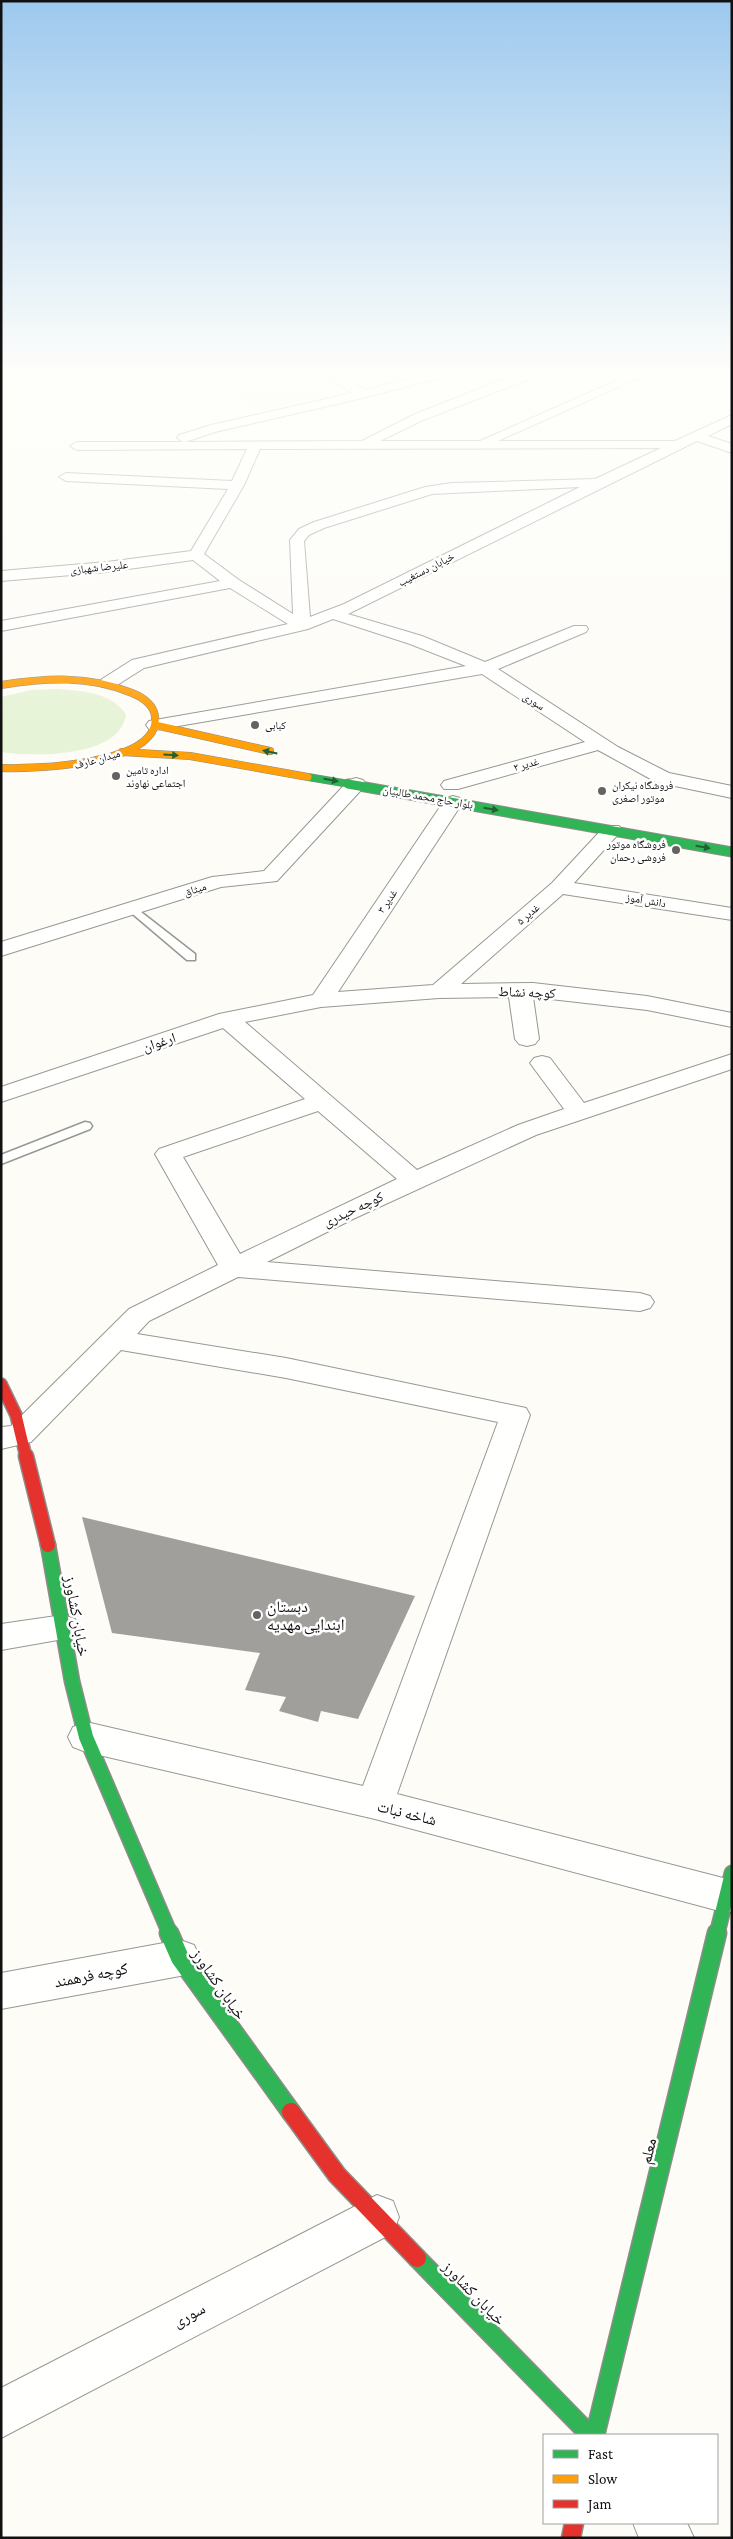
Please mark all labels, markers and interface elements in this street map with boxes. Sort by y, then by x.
street label: خیابان دستغیب [396,550,456,589]
street label: علیرضا شهبازی [69,558,129,577]
street label: سوری [520,690,547,713]
marker: کبابی [249,719,261,731]
place label: کبابی [265,719,287,732]
street label: میدان عارف [73,747,122,772]
one-way arrow [262,747,278,755]
one-way arrow [163,751,179,759]
street label: غدیر ۲ [512,755,541,773]
place label: اداره تامین اجتماعی نهاوند [126,764,185,790]
marker: اداره تامین اجتماعی نهاوند [110,770,122,782]
one-way arrow [324,776,340,784]
place label: فروشگاه نیکران موتور اصغری [612,779,674,805]
street label: بلوار حاج محمد طالبیان [382,783,474,812]
marker: فروشگاه نیکران موتور اصغری [596,785,608,797]
one-way arrow [484,805,500,813]
place label: فروشگاه موتور فروشی رحمان [606,838,666,864]
one-way arrow [695,843,711,851]
marker: فروشگاه موتور فروشی رحمان [670,844,682,856]
street label: میثاق [182,880,208,899]
street label: غدیر ۳ [375,887,400,915]
street label: دانش آموز [624,891,667,910]
street label: غدیر ۵ [514,901,542,927]
street label: کوچه نشاط [498,983,556,1002]
street label: ارغوان [140,1029,178,1056]
street label: کوچه حیدری [320,1188,386,1231]
street label: خیابان کشاورز [59,1573,92,1658]
place label: دبستان ابندایی مهدیه [267,1598,344,1635]
marker: دبستان ابندایی مهدیه [251,1609,263,1621]
street label: شاخه نبات [375,1797,438,1829]
street label: خیابان کشاورز [186,1945,249,2024]
street label: کوچه فرهمند [53,1959,130,1991]
street label: معلم [637,2136,661,2166]
street label: خیابان کشاورز [437,2257,509,2330]
street label: سوری [170,2299,209,2332]
legend [543,2434,718,2524]
text: Fast [588,2446,614,2462]
text: Slow [588,2471,618,2487]
text: Jam [586,2496,611,2513]

